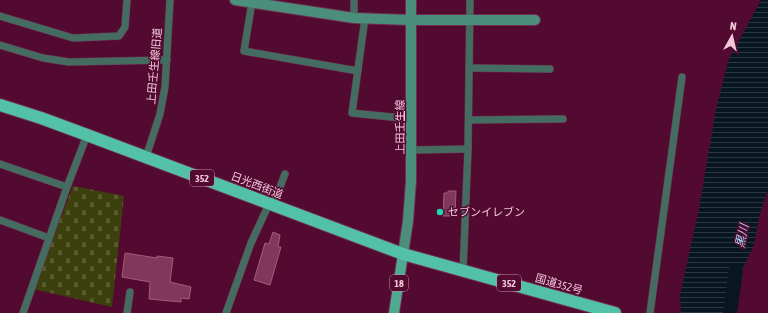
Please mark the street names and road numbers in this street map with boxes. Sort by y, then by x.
street label: 上田壬生線旧道 [145,27,163,105]
street label: 上田壬生線 [394,100,406,155]
road number: 352 [190,170,214,186]
street label: 日光西街道 [229,170,285,200]
street label: 国道352号 [534,272,584,296]
road number: 18 [390,275,408,291]
road number: 352 [497,275,521,291]

